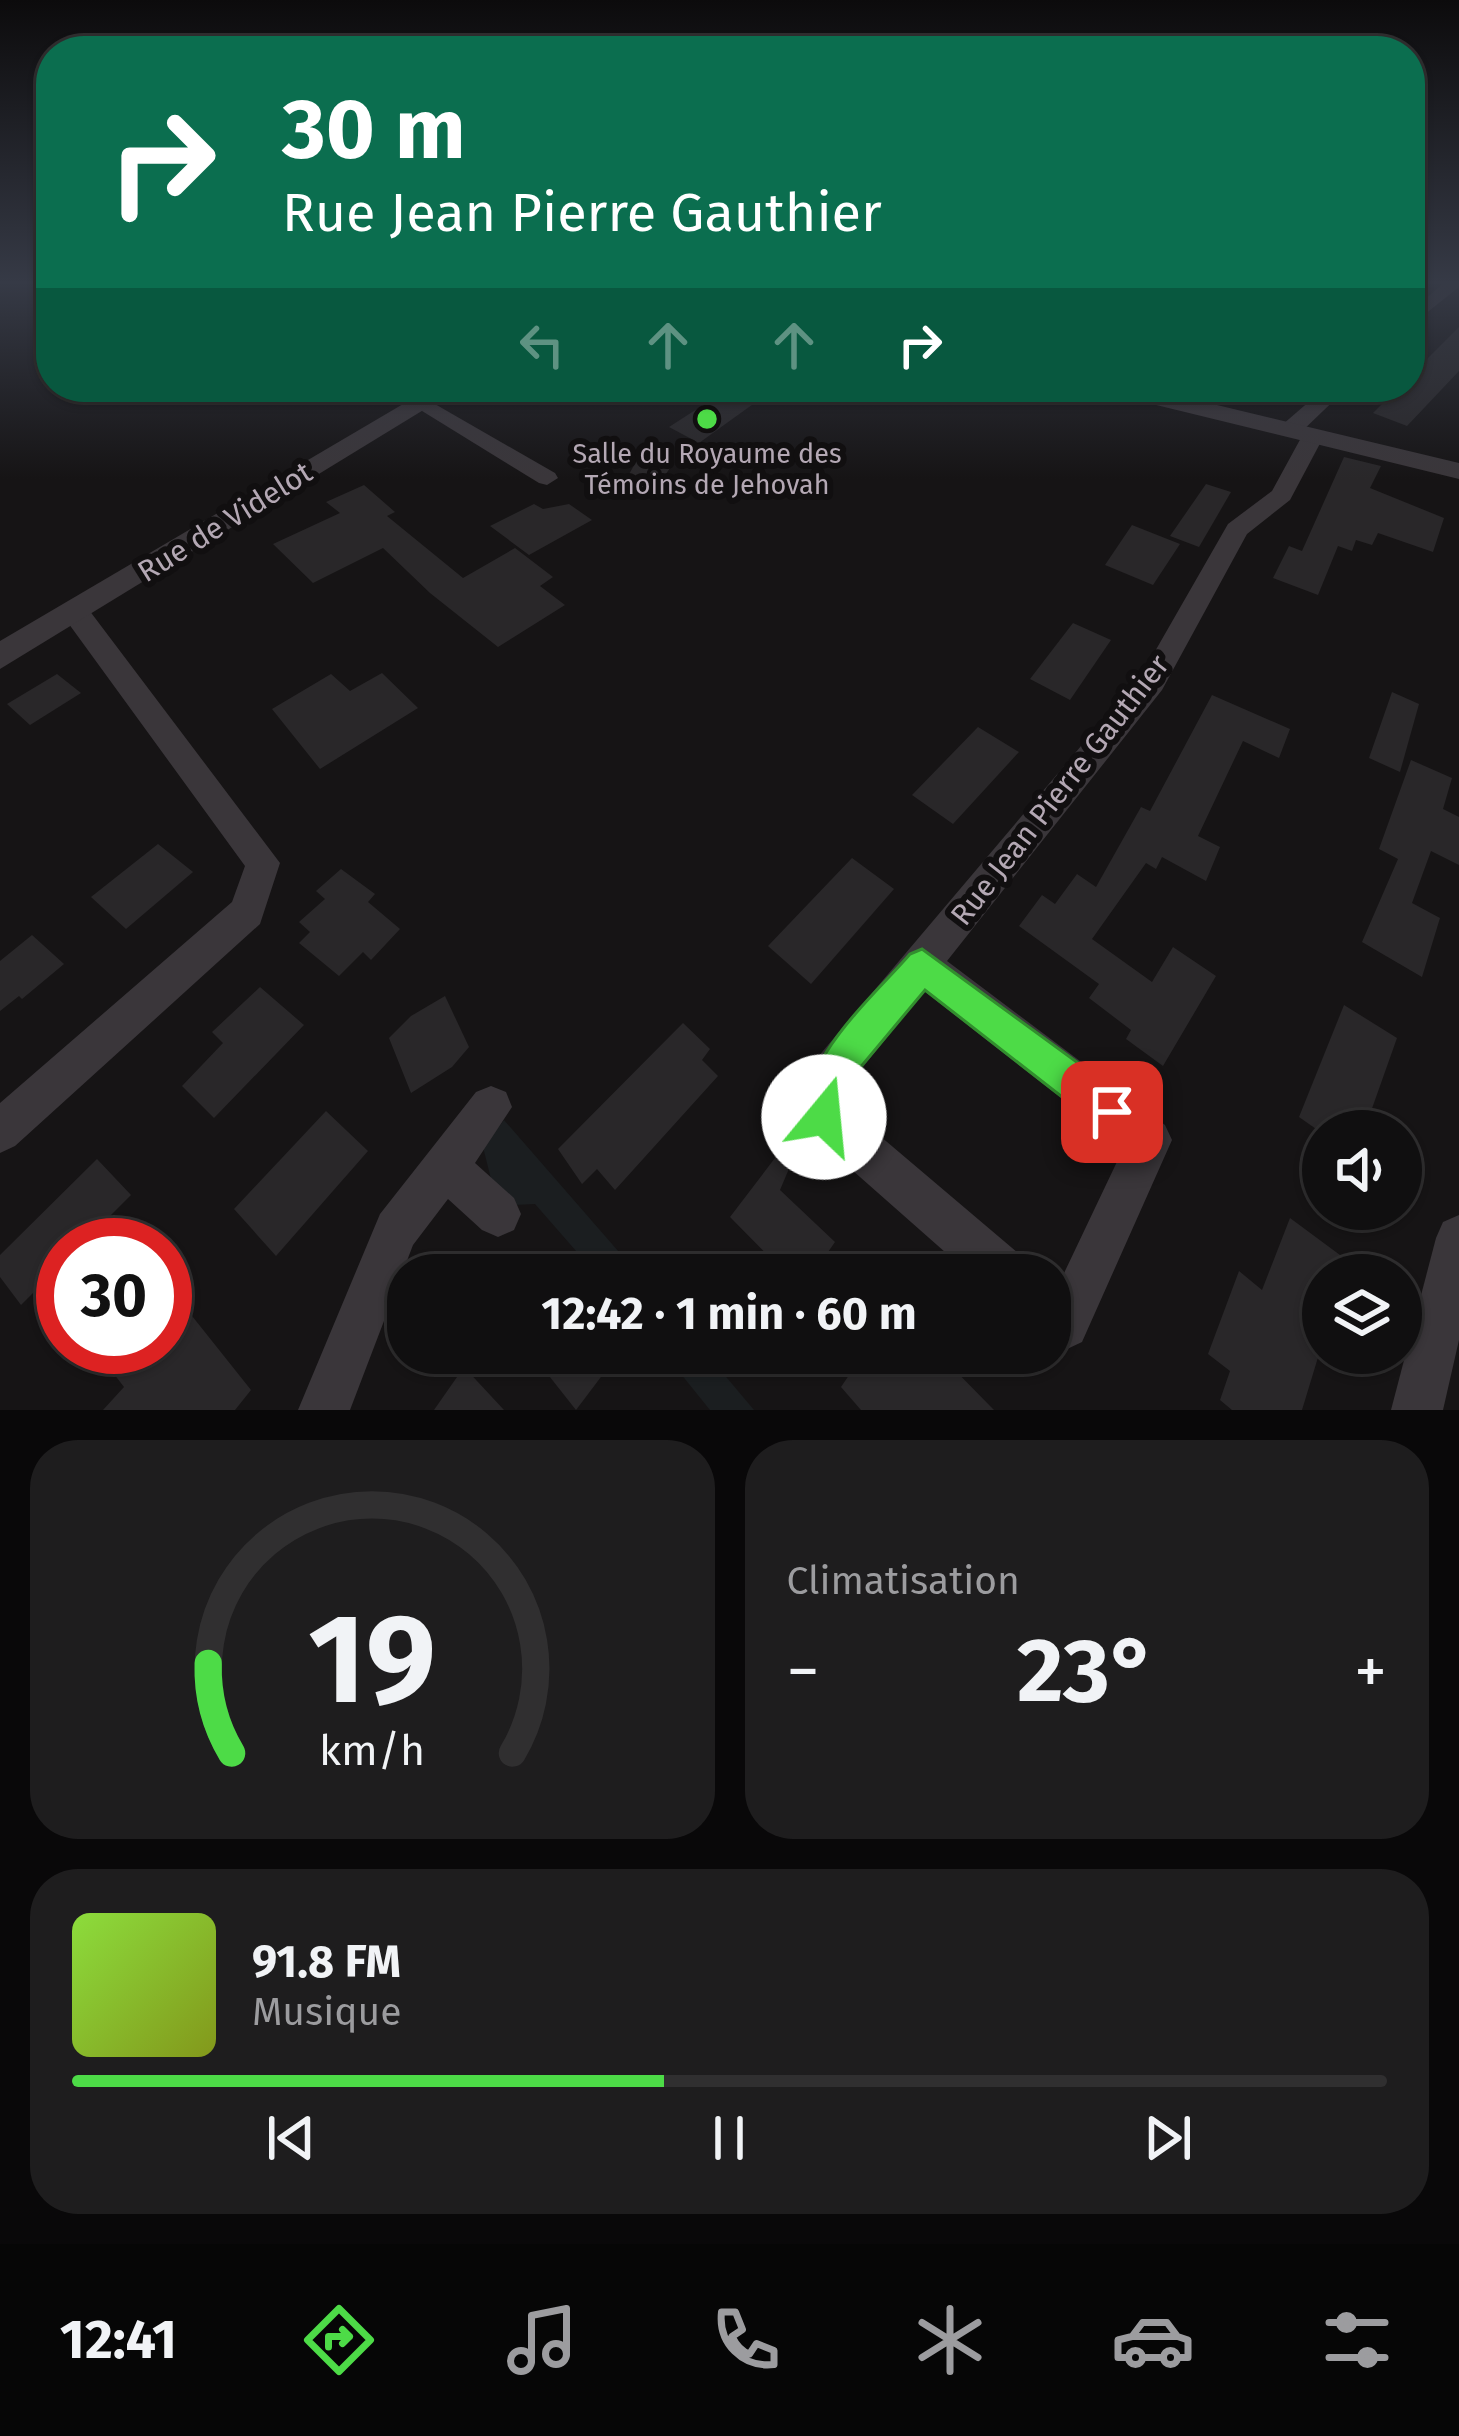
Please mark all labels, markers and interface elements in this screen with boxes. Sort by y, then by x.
text: 30 m [282,79,466,180]
icon: right [84,84,240,240]
text: Rue Jean Pierre Gauthier [282,181,882,245]
icon: left [509,312,575,378]
icon: ahead [635,312,701,378]
icon: ahead [761,312,827,378]
icon: right [887,312,953,378]
marker: Salle du Royaume des Témoins de Jehovah [694,406,720,432]
place label: Salle du Royaume des Témoins de Jehovah [572,438,842,501]
street label: Rue de Videlot [131,454,319,590]
street label: Rue Jean Pierre Gauthier [943,647,1177,932]
position arrow [761,1054,887,1180]
pin [1061,1061,1163,1163]
icon: arrive [1079,1079,1145,1145]
map controls [1302,1110,1422,1374]
button: sound [1302,1110,1422,1230]
speed limit sign: 30 [36,1218,192,1374]
button: layers [1302,1254,1422,1374]
text: 12:42 · 1 min · 60 m [541,1287,917,1341]
text: Climatisation [787,1558,1020,1604]
text: 19 [308,1585,436,1735]
text: 23° [1017,1617,1157,1725]
text: − [787,1632,820,1711]
text: + [1354,1632,1387,1711]
text: km/h [319,1724,425,1775]
text: 91.8 FM [252,1935,401,1989]
text: Musique [252,1989,402,2035]
icon: previous [258,2105,324,2171]
icon: pause [696,2105,762,2171]
icon: next [1135,2105,1201,2171]
icon: directions [297,2298,381,2382]
icon: music [500,2298,584,2382]
icon: phone [704,2298,788,2382]
icon: climate [908,2298,992,2382]
icon: car [1111,2298,1195,2382]
icon: filters [1315,2298,1399,2382]
text: 12:41 [60,2308,177,2372]

